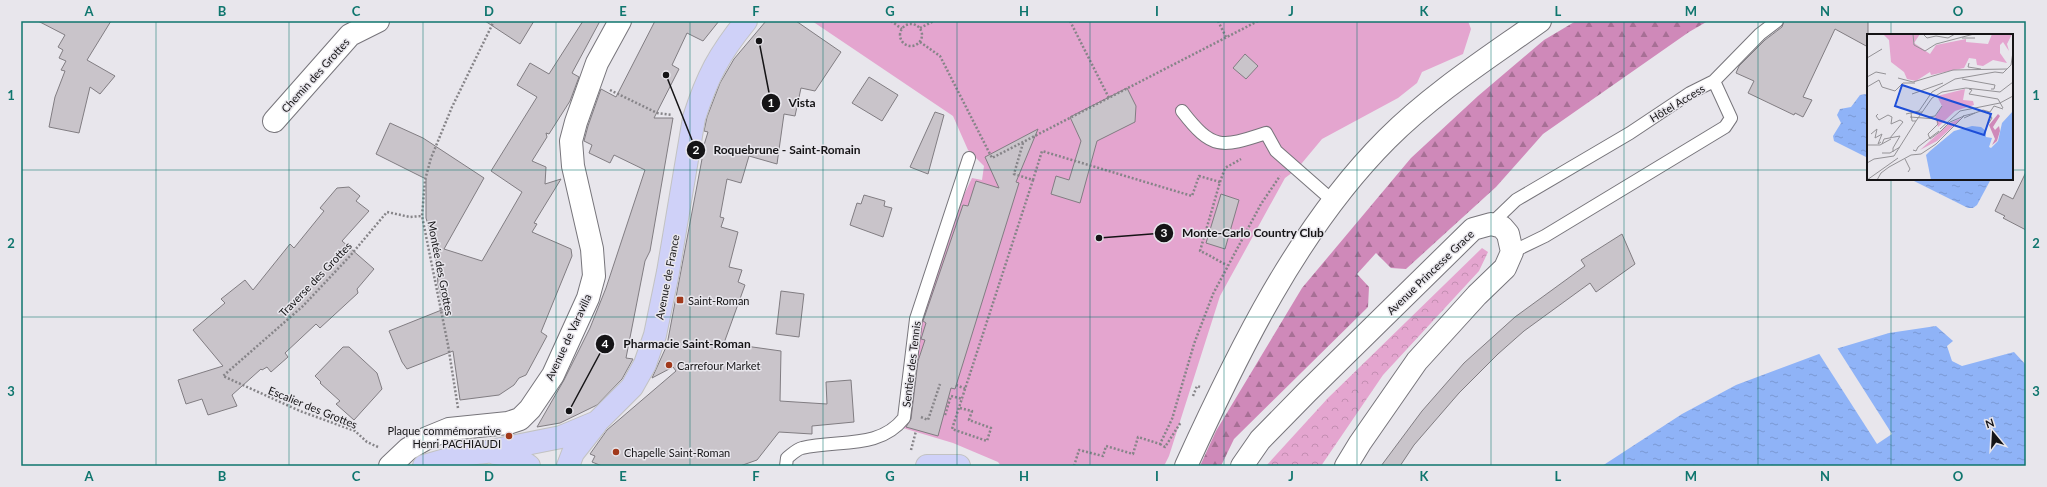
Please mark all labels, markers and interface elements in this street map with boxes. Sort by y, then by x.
text: A [83,3,94,19]
text: B [218,3,227,19]
text: C [352,3,361,19]
text: D [484,3,494,19]
text: E [619,3,627,19]
text: F [752,3,760,19]
text: G [885,3,895,19]
text: H [1019,3,1029,19]
text: I [1155,3,1159,19]
text: J [1288,3,1294,19]
text: K [1420,3,1430,19]
text: L [1555,3,1562,19]
text: M [1685,3,1697,19]
text: N [1820,3,1830,19]
text: O [1953,3,1964,19]
inset map [1867,34,2013,180]
street label: Chemin des Grottes [278,35,352,115]
street label: Hôtel Access [1647,81,1707,125]
text: 1 [7,87,15,103]
text: 1 [2032,87,2040,103]
callout: Vista [761,91,824,115]
text: 1 [768,95,775,110]
text: Vista [787,95,816,110]
callout: Roquebrune - Saint-Romain [686,138,869,162]
text: 2 [693,142,700,157]
text: Roquebrune - Saint-Romain [713,142,861,157]
street label: Montée des Grottes [425,220,457,317]
callout: Monte-Carlo Country Club [1154,221,1332,245]
text: 3 [1161,225,1168,240]
text: Monte-Carlo Country Club [1182,225,1324,240]
street label: Avenue Princesse Grace [1384,227,1476,317]
street label: Avenue de France [652,233,682,321]
text: 2 [7,235,15,251]
text: 2 [2032,235,2040,251]
street label: Traverse des Grottes [276,239,354,319]
street label: Avenue de Varavilla [542,292,594,382]
place label: Saint-Roman [688,294,750,307]
marker: Saint-Roman [675,295,685,305]
street label: Sentier des Tennis [899,320,923,408]
callout: Pharmacie Saint-Roman [595,332,758,356]
text: 4 [602,336,609,351]
text: Pharmacie Saint-Roman [623,336,751,351]
place label: Carrefour Market [677,359,761,372]
marker: Carrefour Market [664,360,674,370]
text: 3 [7,383,15,399]
street label: Escalier des Grottes [267,383,360,431]
text: 3 [2032,383,2040,399]
north arrow [1973,413,2013,453]
text: N [1984,416,1996,431]
place label: Plaque commémorative Henri PACHIAUDI [387,424,501,450]
marker: Plaque commémorative Henri PACHIAUDI [504,431,514,441]
place label: Chapelle Saint-Roman [624,446,730,459]
marker: Chapelle Saint-Roman [611,447,621,457]
text: A [83,468,94,484]
text: B [218,468,227,484]
text: C [352,468,361,484]
text: D [484,468,494,484]
text: E [619,468,627,484]
text: F [752,468,760,484]
text: G [885,468,895,484]
text: H [1019,468,1029,484]
text: I [1155,468,1159,484]
text: J [1288,468,1294,484]
text: K [1420,468,1430,484]
text: L [1555,468,1562,484]
text: M [1685,468,1697,484]
text: N [1820,468,1830,484]
text: O [1953,468,1964,484]

